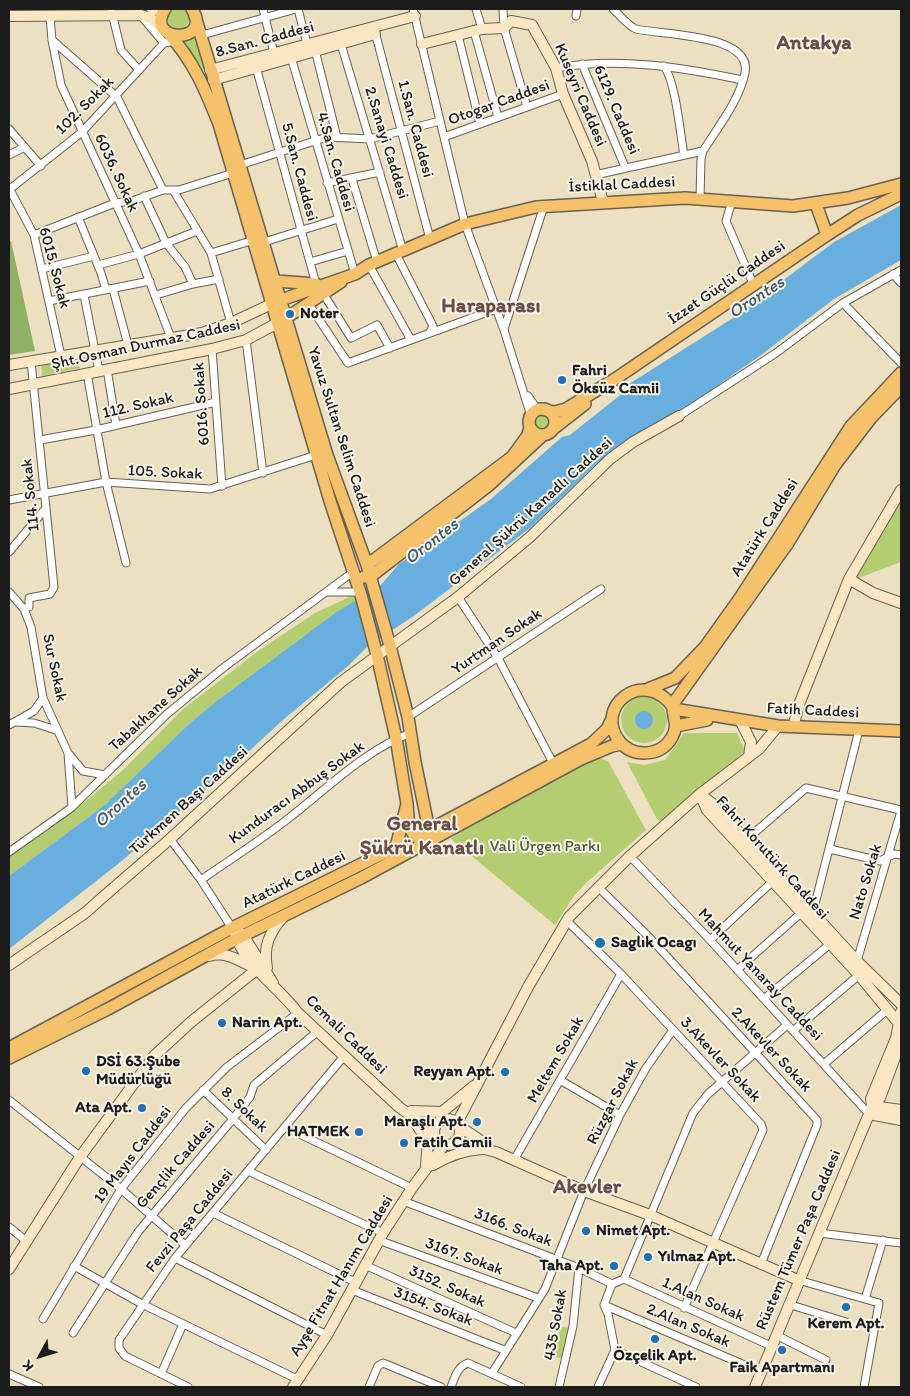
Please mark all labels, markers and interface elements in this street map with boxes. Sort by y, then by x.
street label: 8.San. Caddesi [214,18,316,62]
district label: Antakya [776,31,852,57]
street label: Kuseyri Caddesi [550,41,610,149]
street label: 6129. Caddesi [589,62,643,158]
street label: 102. Sokak [52,73,118,139]
street label: Otogar Caddesi [446,76,552,130]
street label: 1.San. Caddesi [393,78,437,180]
street label: 2.Sanayi Caddesi [360,84,412,202]
street label: 4.San. Caddesi [312,110,358,214]
street label: 5.San. Caddesi [277,121,321,223]
street label: 6036. Sokak [89,131,143,215]
street label: İstiklal Caddesi [568,173,676,197]
street label: 6015. Sokak [34,225,74,311]
street label: İzzet Güçlü Caddesi [665,237,789,329]
water label: Orontes [725,272,789,324]
district label: Haraparası [441,294,541,320]
place label: Noter [300,304,339,324]
marker: Noter [284,308,296,320]
street label: Şht.Osman Durmaz Caddesi [50,316,242,374]
street label: Yavuz Sultan Selim Caddesi [303,344,379,530]
place label: Fahri Öksüz Camii [572,361,659,399]
street label: 6016. Sokak [190,362,214,446]
marker: Fahri Öksüz Camii [556,374,568,386]
street label: 112. Sokak [101,389,175,423]
street label: General Şükrü Kanadlı Caddesi [445,433,617,591]
street label: 114. Sokak [18,457,44,533]
street label: 105. Sokak [127,461,203,485]
street label: Atatürk Caddesi [727,475,803,581]
water label: Orontes [401,514,463,570]
street label: Yurtman Sokak [448,605,546,679]
street label: Sur Sokak [37,632,71,704]
street label: Tabakhane Sokak [105,662,207,756]
street label: Fatih Caddesi [766,699,860,723]
street label: Kunduracı Abbuş Sokak [225,737,369,849]
street label: Türkmen Başı Caddesi [126,743,252,859]
water label: Orontes [91,775,151,833]
street label: Fahri Korutürk Caddesi [711,792,833,924]
district label: General Şükrü Kanatlı [360,812,484,862]
park label: Vali Ürgen Parkı [490,837,600,857]
street label: Nato Sokak [845,842,887,922]
street label: Atatürk Caddesi [239,847,349,913]
street label: Mahmut Yanaray Caddesi [694,905,826,1045]
place label: Saglık Ocagı [611,933,697,953]
marker: Saglık Ocagı [593,936,607,950]
street label: Cemali Caddesi [301,991,391,1079]
street label: 2.Akevler Sokak [727,1003,815,1097]
place label: Narin Apt. [232,1013,302,1033]
street label: Meltem Sokak [523,1013,589,1107]
street label: 3.Akevler Sokak [676,1013,764,1107]
marker: Narin Apt. [216,1017,228,1029]
place label: DSİ 63.Şube Müdürlüğü [96,1052,180,1090]
street label: Rüzgar Sokak [583,1056,643,1148]
place label: Reyyan Apt. [414,1062,495,1082]
marker: DSİ 63.Şube Müdürlüğü [80,1065,92,1077]
marker: Reyyan Apt. [499,1066,511,1078]
street label: 8. Sokak [217,1083,271,1137]
place label: Ata Apt. [75,1098,132,1118]
street label: 19 Mayıs Caddesi [90,1102,176,1208]
marker: Ata Apt. [136,1102,148,1114]
place label: Maraşlı Apt. [384,1112,467,1132]
marker: Maraşlı Apt. [471,1116,483,1128]
street label: Gençlik Caddesi [132,1117,220,1213]
place label: HATMEK [287,1122,349,1142]
marker: HATMEK [353,1126,365,1138]
place label: Fatih Camii [414,1133,492,1153]
marker: Fatih Camii [398,1137,410,1149]
street label: Rüstem Tümer Paşa Caddesi [752,1147,846,1333]
street label: Fevzi Paşa Caddesi [142,1165,238,1277]
district label: Akevler [553,1175,621,1201]
street label: Ayşe Fitnat Hanım Caddesi [286,1192,398,1360]
street label: 3166. Sokak [471,1204,555,1252]
place label: Nimet Apt. [596,1221,670,1241]
marker: Nimet Apt. [580,1225,592,1237]
street label: 3167. Sokak [422,1234,506,1280]
place label: Yılmaz Apt. [658,1247,736,1267]
marker: Yılmaz Apt. [642,1251,654,1263]
place label: Taha Apt. [540,1256,604,1276]
marker: Taha Apt. [608,1260,620,1272]
street label: 3152. Sokak [406,1262,488,1312]
street label: 1.Alan Sokak [659,1273,747,1327]
street label: 3154. Sokak [391,1283,475,1331]
street label: 435 Sokak [540,1288,572,1362]
street label: 2.Alan Sokak [643,1300,733,1352]
marker: Kerem Apt. [840,1301,852,1313]
place label: Kerem Apt. [808,1314,884,1334]
north arrow [15,1331,65,1381]
marker: Özçelik Apt. [649,1333,661,1345]
marker: Faik Apartmanı [776,1344,788,1356]
place label: Özçelik Apt. [613,1346,697,1366]
text: K [19,1357,37,1375]
place label: Faik Apartmanı [729,1358,835,1378]

